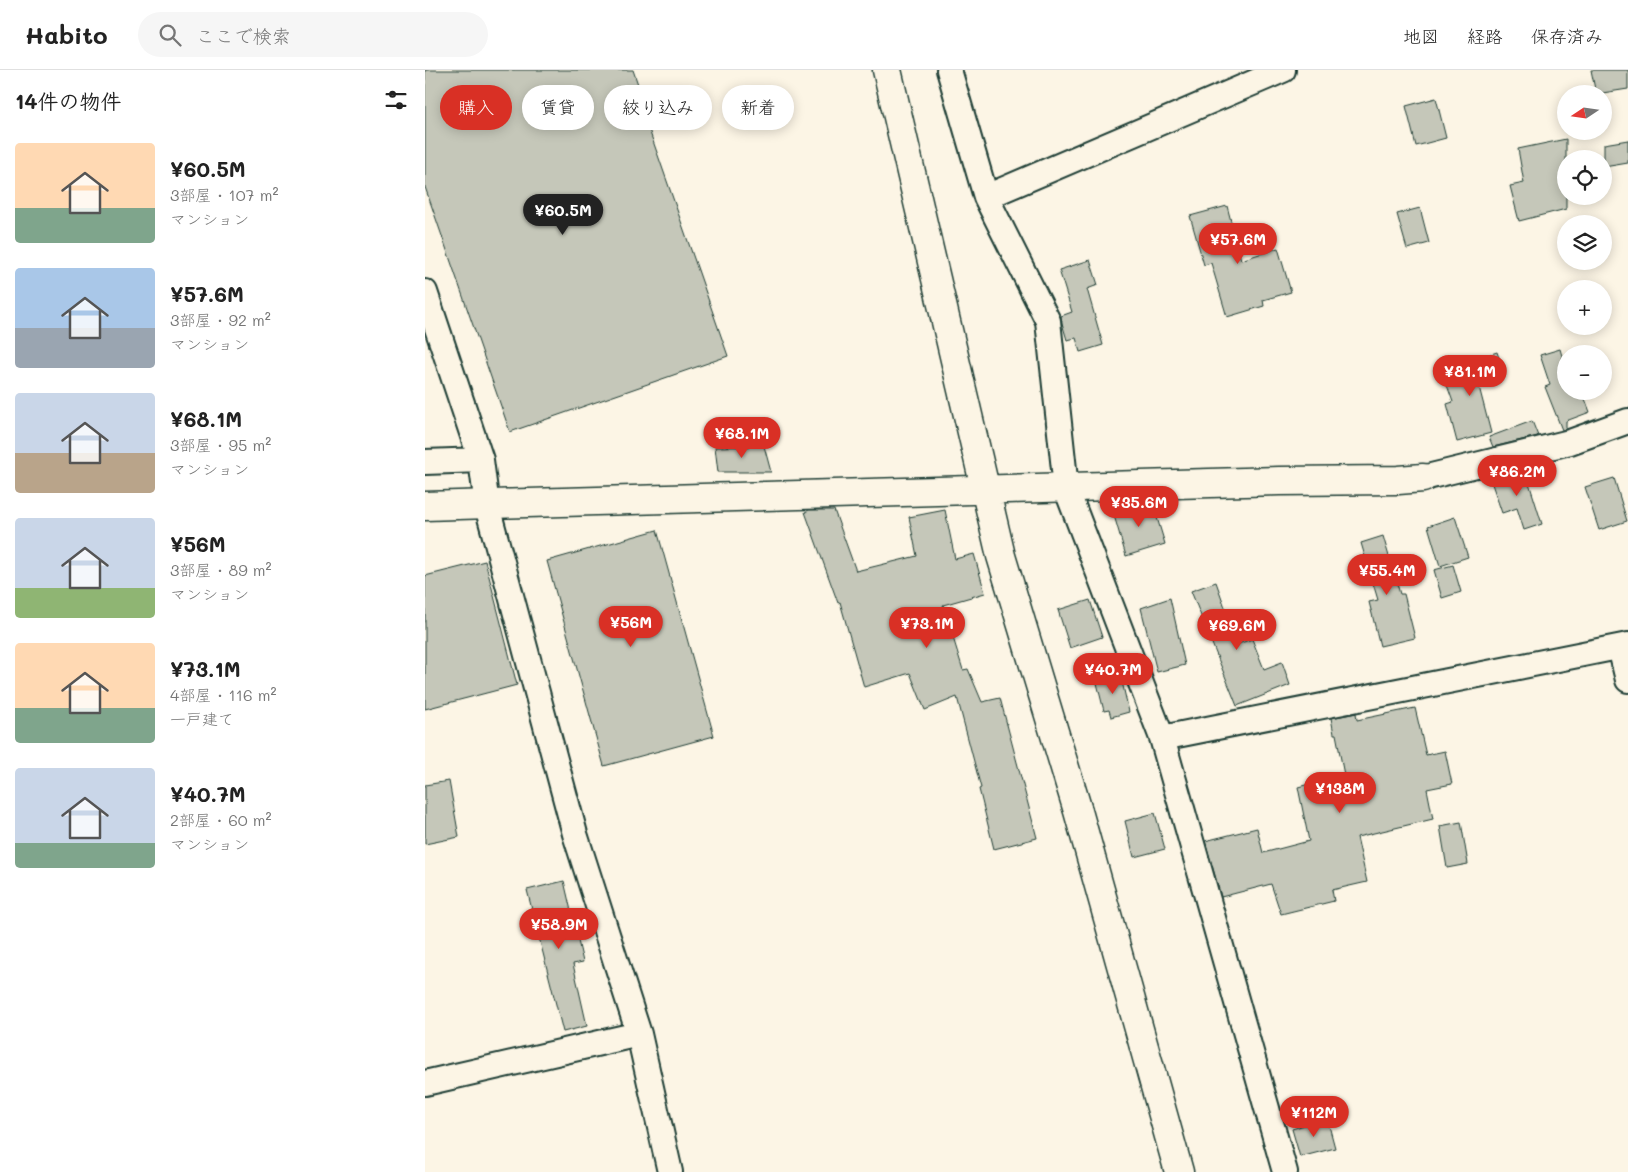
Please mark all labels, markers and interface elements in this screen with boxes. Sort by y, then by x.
search box [138,12,488,57]
text: Habito [25,19,108,50]
icon: search [156,21,184,49]
text: ここで検索 [196,23,291,48]
text: 地図 [1403,24,1439,48]
text: 経路 [1467,24,1503,48]
text: 保存済み [1531,24,1603,48]
chip: 購入 [440,85,512,130]
chip: 賃貸 [522,85,594,130]
chip: 絞り込み [604,85,712,130]
chip: 新着 [722,85,794,130]
north arrow [1557,85,1613,140]
map controls [1557,85,1612,400]
icon: filters [382,86,410,114]
text: 14件の物件 [15,87,122,114]
button: locate [1557,150,1612,205]
text: ¥60.5M [170,155,246,182]
icon: home [55,163,115,223]
text: 3部屋 · 107 m² [170,184,278,205]
pin: ¥60.5M [522,194,604,236]
text: ¥60.5M [534,199,592,220]
text: マンション [170,208,249,229]
button: layers [1557,215,1612,270]
pin: ¥57.6M [1197,222,1279,265]
text: ¥57.6M [1210,228,1266,249]
text: ¥57.6M [170,280,244,307]
button: + [1557,280,1612,335]
icon: home [55,288,115,348]
text: 3部屋 · 92 m² [170,309,271,330]
text: マンション [170,333,249,354]
button: − [1557,345,1612,400]
pin: ¥81.1M [1429,354,1511,397]
text: ¥81.1M [1444,360,1496,381]
text: ¥68.1M [170,405,242,432]
icon: home [55,413,115,473]
pin: ¥68.1M [701,416,783,459]
text: ¥68.1M [714,422,770,443]
text: 3部屋 · 95 m² [170,434,271,455]
pin: ¥86.2M [1476,454,1558,497]
text: マンション [170,458,249,479]
text: ¥86.2M [1489,460,1545,481]
pin: ¥35.6M [1098,486,1180,528]
text: ¥35.6M [1111,491,1167,512]
text: ¥56M [170,530,226,557]
icon: home [55,538,115,598]
pin: ¥55.4M [1346,554,1428,596]
text: 3部屋 · 89 m² [170,559,272,580]
text: ¥55.4M [1358,559,1416,580]
text: マンション [170,583,249,604]
pin: ¥56M [601,606,661,648]
pin: ¥73.1M [886,606,968,649]
pin: ¥69.6M [1196,608,1278,651]
text: ¥56M [610,611,652,632]
text: ¥73.1M [900,612,954,633]
text: ¥69.6M [1208,614,1266,635]
pin: ¥40.7M [1072,652,1154,695]
text: ¥73.1M [170,655,241,682]
text: ¥40.7M [1084,658,1142,679]
icon: home [55,663,115,723]
text: 4部屋 · 116 m² [170,684,277,705]
text: 一戸建て [170,708,234,729]
pin: ¥138M [1305,772,1375,814]
text: ¥138M [1315,777,1365,798]
text: ¥40.7M [170,780,246,807]
icon: home [55,788,115,848]
text: 2部屋 · 60 m² [170,809,272,830]
text: マンション [170,833,249,854]
pin: ¥58.9M [518,908,600,950]
text: ¥58.9M [530,913,588,934]
pin: ¥112M [1279,1096,1349,1138]
text: ¥112M [1291,1101,1337,1122]

